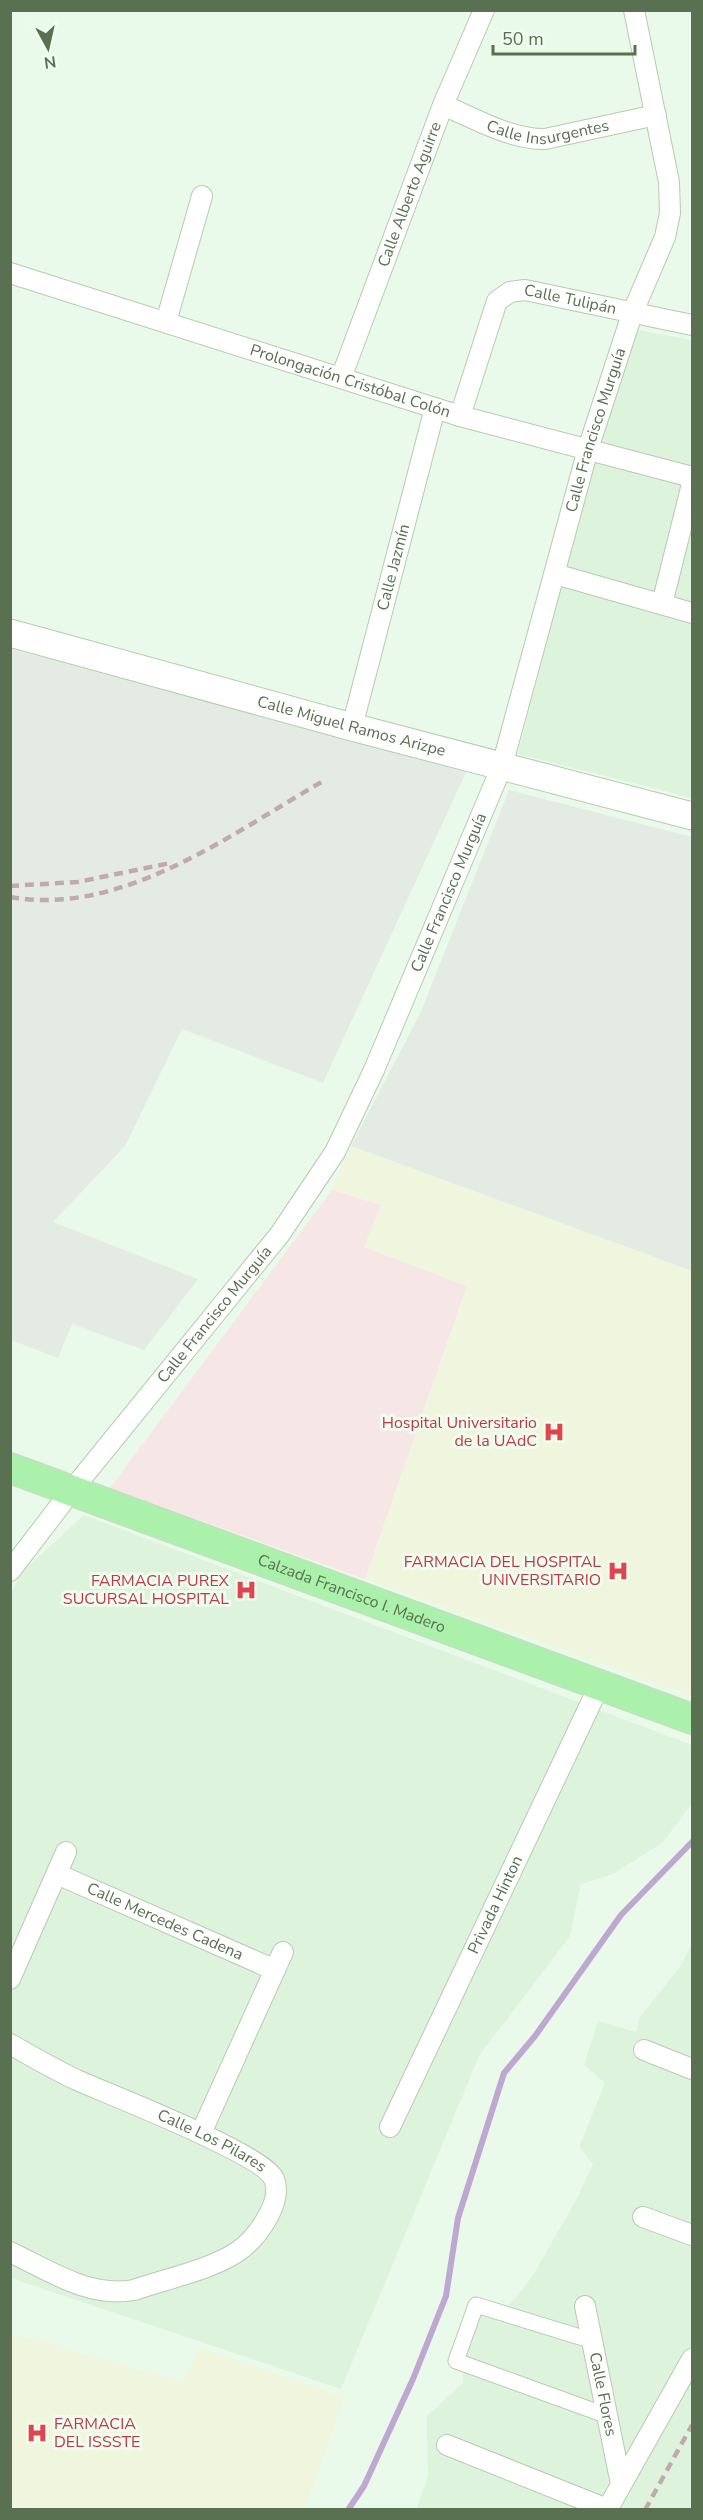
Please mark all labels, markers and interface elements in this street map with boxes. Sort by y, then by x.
north arrow [18,18,78,78]
scale bar [493,18,636,56]
text: 50 m [502,27,544,51]
text: N [42,50,57,74]
street label: Calle Insurgentes [483,114,611,150]
street label: Calle Alberto Aguirre [372,119,447,270]
street label: Calle Tulipán [522,279,618,320]
street label: Prolongación Cristóbal Colón [247,339,453,423]
street label: Calle Francisco Murguía [560,345,631,515]
street label: Calle Jazmín [372,522,415,613]
street label: Calle Miguel Ramos Arizpe [255,690,448,762]
street label: Calle Francisco Murguía [405,809,492,976]
street label: Calle Francisco Murguía [152,1241,277,1388]
place label: Hospital Universitario de la UAdC [382,1412,537,1452]
hospital icon: Hospital Universitario de la UAdC [542,1420,566,1444]
street label: Calzada Francisco I. Madero [254,1549,449,1638]
place label: FARMACIA DEL HOSPITAL UNIVERSITARIO [404,1551,601,1591]
hospital icon: FARMACIA DEL HOSPITAL UNIVERSITARIO [606,1559,630,1583]
place label: FARMACIA PUREX SUCURSAL HOSPITAL [63,1570,230,1610]
hospital icon: FARMACIA PUREX SUCURSAL HOSPITAL [234,1578,258,1602]
street label: Privada Hinton [463,1852,528,1958]
street label: Calle Mercedes Cadena [83,1877,247,1966]
street label: Calle Los Pilares [154,2104,271,2178]
street label: Calle Flores [584,2350,622,2438]
place label: FARMACIA DEL ISSSTE [54,2413,140,2453]
hospital icon: FARMACIA DEL ISSSTE [25,2421,49,2445]

